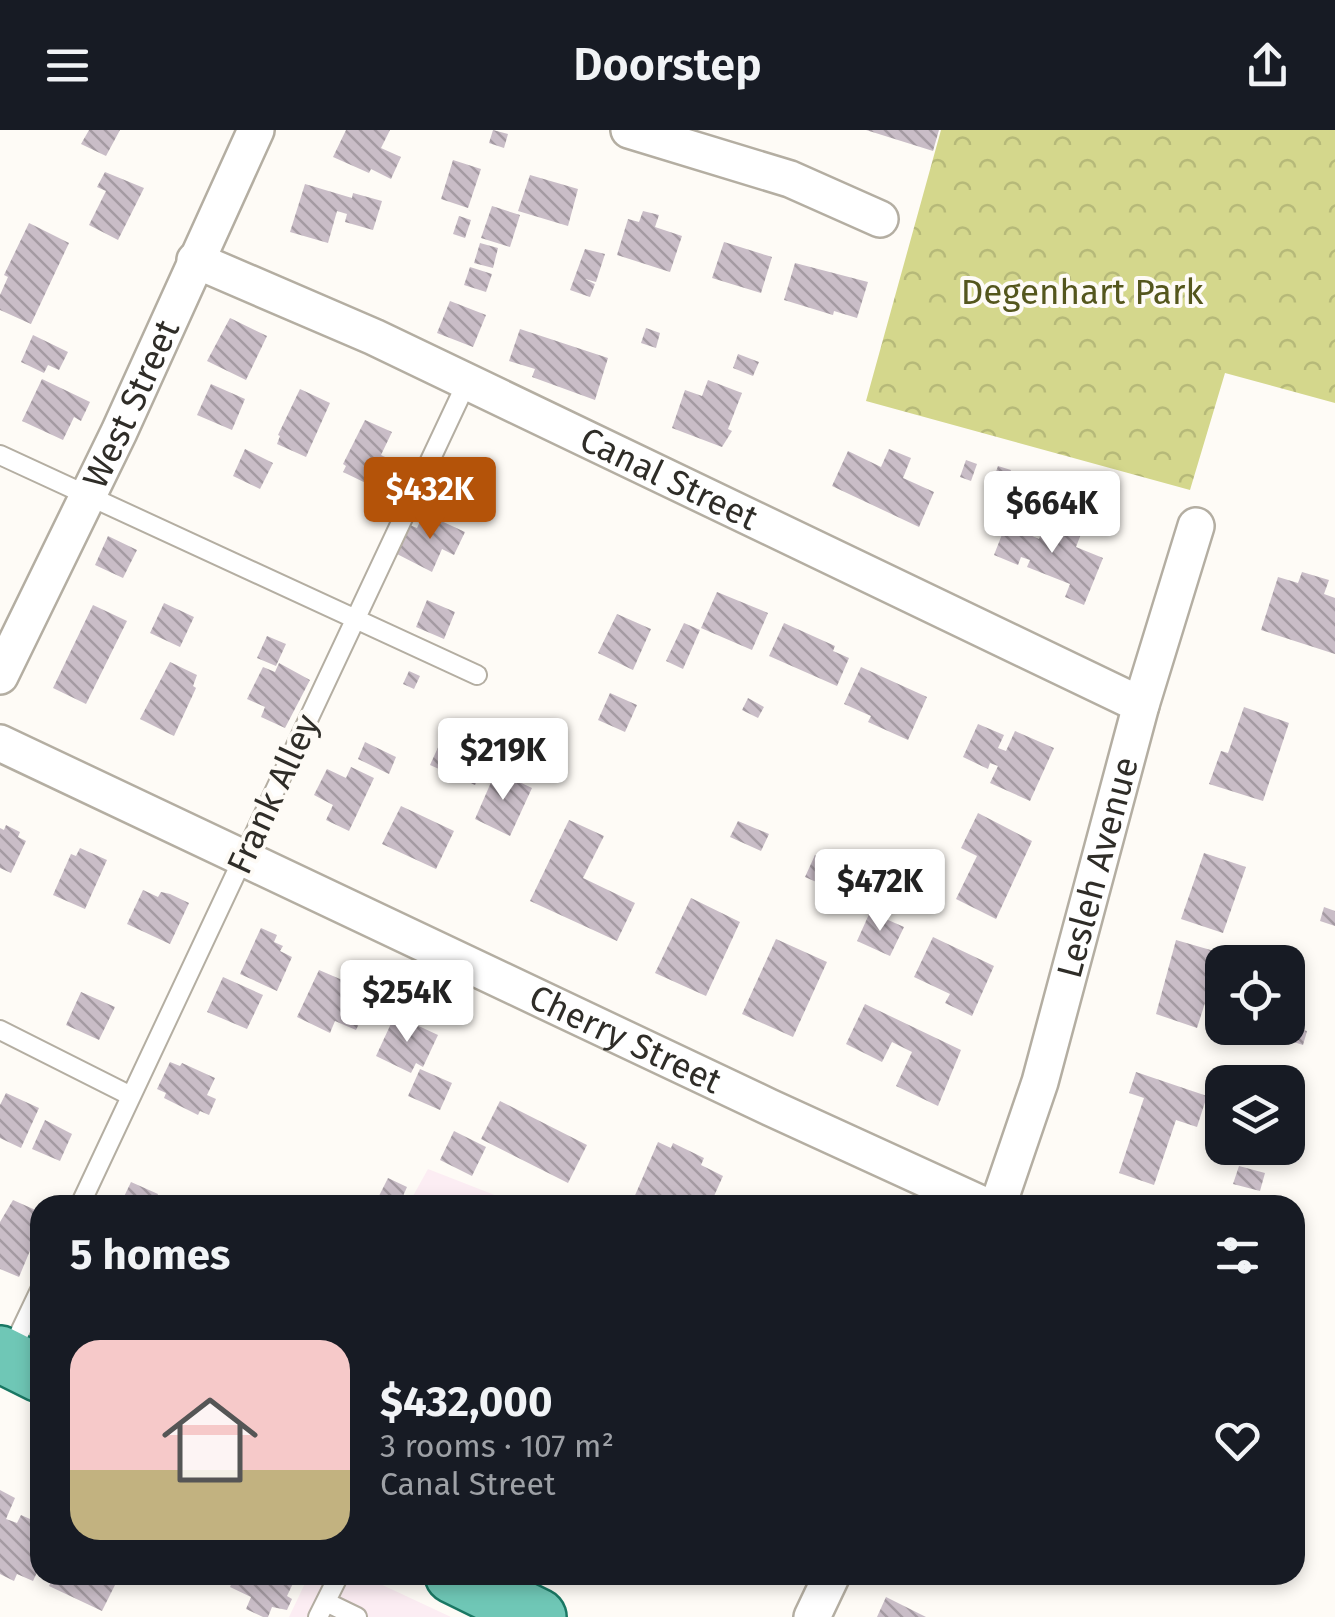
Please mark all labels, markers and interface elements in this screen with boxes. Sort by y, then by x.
icon: menu [40,38,95,93]
text: Doorstep [573,38,762,92]
icon: share [1240,38,1295,93]
park label: Degenhart Park [961,271,1203,313]
street label: West Street [74,313,188,495]
street label: Canal Street [573,418,765,539]
pin: $432K [360,457,500,542]
text: $432K [386,470,474,508]
pin: $664K [982,471,1122,556]
text: $664K [1006,484,1098,522]
street label: Frank Alley [218,707,328,881]
pin: $219K [433,718,573,803]
text: $219K [460,731,546,769]
street label: Lesleh Avenue [1048,752,1147,983]
pin: $472K [810,849,950,934]
text: $472K [837,862,923,900]
map controls [1205,945,1305,1165]
button: locate [1205,945,1305,1045]
pin: $254K [337,960,477,1045]
text: $254K [362,973,452,1011]
street label: Cherry Street [523,976,729,1103]
button: layers [1205,1065,1305,1165]
icon: filters [1210,1228,1265,1283]
text: 5 homes [70,1230,230,1280]
text: $432,000 [380,1377,552,1427]
icon: home [150,1380,270,1500]
icon: heart [1210,1413,1265,1468]
text: 3 rooms · 107 m² [380,1427,614,1465]
text: Canal Street [380,1465,556,1503]

